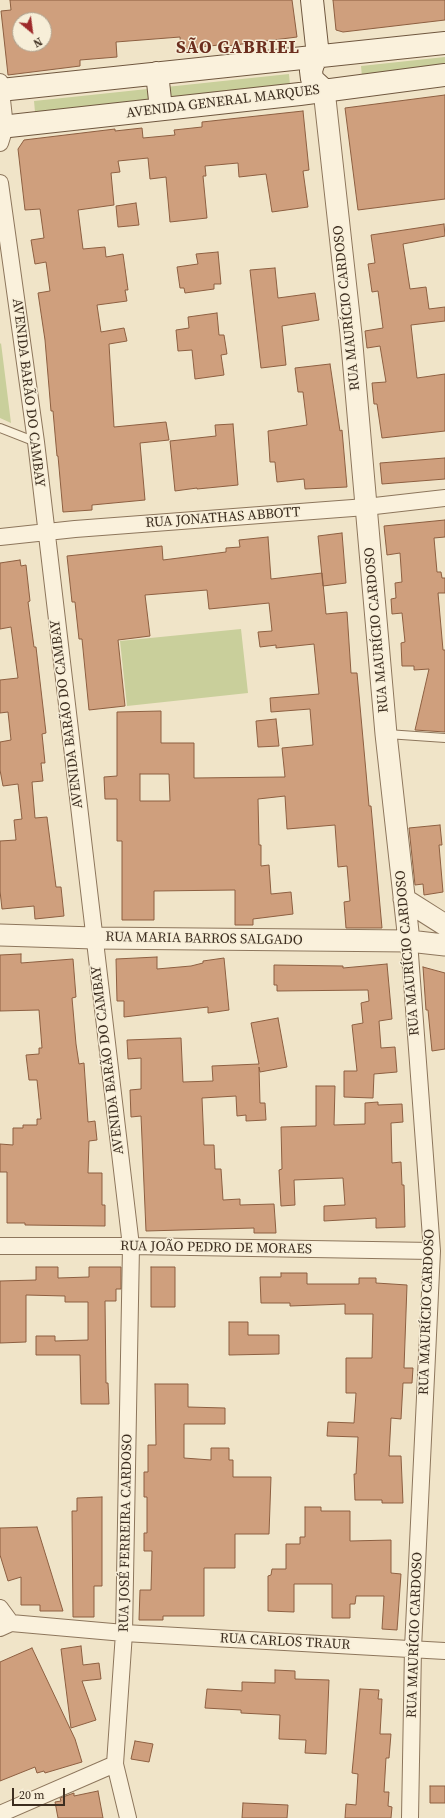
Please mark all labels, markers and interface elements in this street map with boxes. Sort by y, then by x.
north arrow [12,12,52,52]
text: N [30,34,45,51]
district label: SÃO GABRIEL [176,37,300,59]
street label: AVENIDA GENERAL MARQUES [125,82,321,122]
street label: RUA MAURÍCIO CARDOSO [330,225,364,391]
street label: AVENIDA BARÃO DO CAMBAY [8,298,48,488]
street label: RUA JONATHAS ABBOTT [145,504,301,532]
street label: RUA MAURÍCIO CARDOSO [361,547,393,713]
street label: AVENIDA BARÃO DO CAMBAY [47,619,87,809]
street label: RUA MAURÍCIO CARDOSO [392,870,424,1036]
street label: RUA MARIA BARROS SALGADO [105,929,303,949]
street label: AVENIDA BARÃO DO CAMBAY [88,965,128,1155]
street label: RUA MAURÍCIO CARDOSO [416,1229,438,1395]
street label: RUA JOÃO PEDRO DE MORAES [120,1238,312,1258]
street label: RUA JOSÉ FERREIRA CARDOSO [116,1434,136,1632]
street label: RUA MAURÍCIO CARDOSO [404,1552,426,1718]
street label: RUA CARLOS TRAUR [219,1630,351,1654]
scale bar [14,1780,67,1806]
text: 20 m [19,1787,45,1803]

